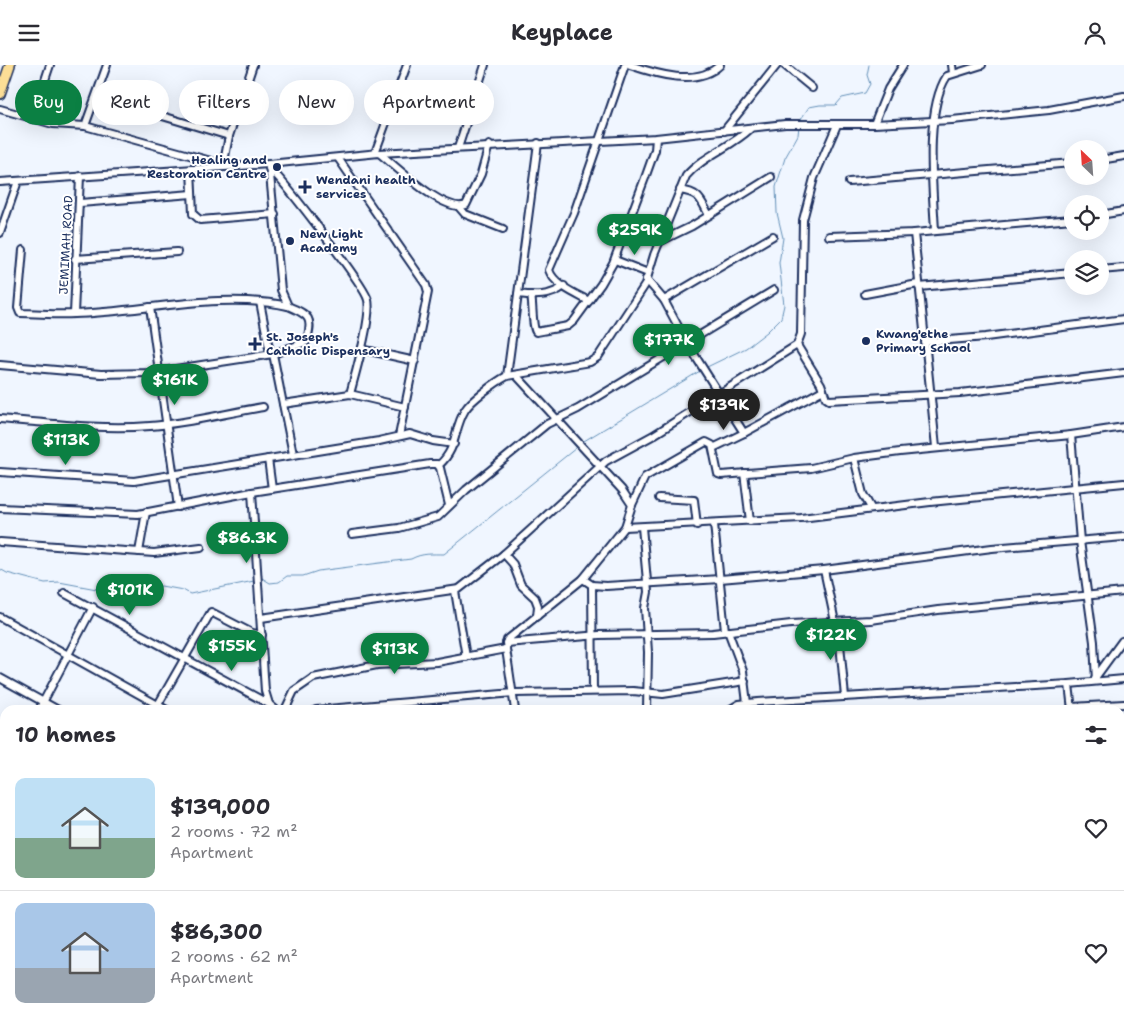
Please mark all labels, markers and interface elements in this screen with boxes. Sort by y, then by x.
text: Keyplace [511,18,613,47]
icon: menu [15,19,43,47]
icon: person [1081,19,1109,47]
chip: Buy [15,80,82,125]
chip: Rent [92,80,169,125]
chip: Filters [179,80,269,125]
chip: New [279,80,354,125]
chip: Apartment [364,80,494,125]
north arrow [1064,140,1109,185]
map controls [1064,140,1109,295]
place label: Healing and Restoration Centre [147,152,267,182]
marker: Healing and Restoration Centre [271,161,283,173]
place label: Wendani health services [316,172,416,202]
marker: Wendani health services [298,180,312,194]
street label: JEMIMAH ROAD [55,195,77,295]
button: locate [1064,195,1109,240]
pin: $259K [600,213,670,256]
text: $259K [608,219,662,240]
place label: New Light Academy [300,226,363,256]
marker: New Light Academy [284,235,296,247]
button: layers [1064,250,1109,295]
pin: $177K [634,323,704,366]
place label: Kwang'ethe Primary School [876,326,971,356]
place label: St. Joseph's Catholic Dispensary [266,329,390,359]
text: $177K [644,329,694,350]
marker: Kwang'ethe Primary School [860,335,872,347]
marker: St. Joseph's Catholic Dispensary [248,337,262,351]
pin: $161K [140,363,210,406]
text: $161K [152,369,198,390]
pin: $139K [689,389,759,431]
text: $139K [699,394,749,415]
pin: $113K [31,423,101,466]
text: $113K [43,429,89,450]
pin: $86.3K [206,521,288,564]
text: $86.3K [217,527,277,548]
pin: $101K [95,573,165,616]
text: $101K [107,579,153,600]
pin: $122K [796,619,866,661]
text: $122K [806,624,856,645]
pin: $155K [197,629,267,672]
pin: $113K [360,633,430,675]
text: $155K [208,635,256,656]
text: $113K [372,638,418,659]
text: 10 homes [15,721,116,749]
icon: filters [1082,721,1110,749]
text: $139,000 [170,793,270,821]
icon: home [55,798,115,858]
icon: heart [1082,814,1110,842]
text: 2 rooms · 72 m² [170,821,298,842]
text: Apartment [170,842,253,863]
text: $86,300 [170,918,263,946]
icon: home [55,923,115,983]
icon: heart [1082,939,1110,967]
text: 2 rooms · 62 m² [170,946,298,967]
text: Apartment [170,967,253,988]

